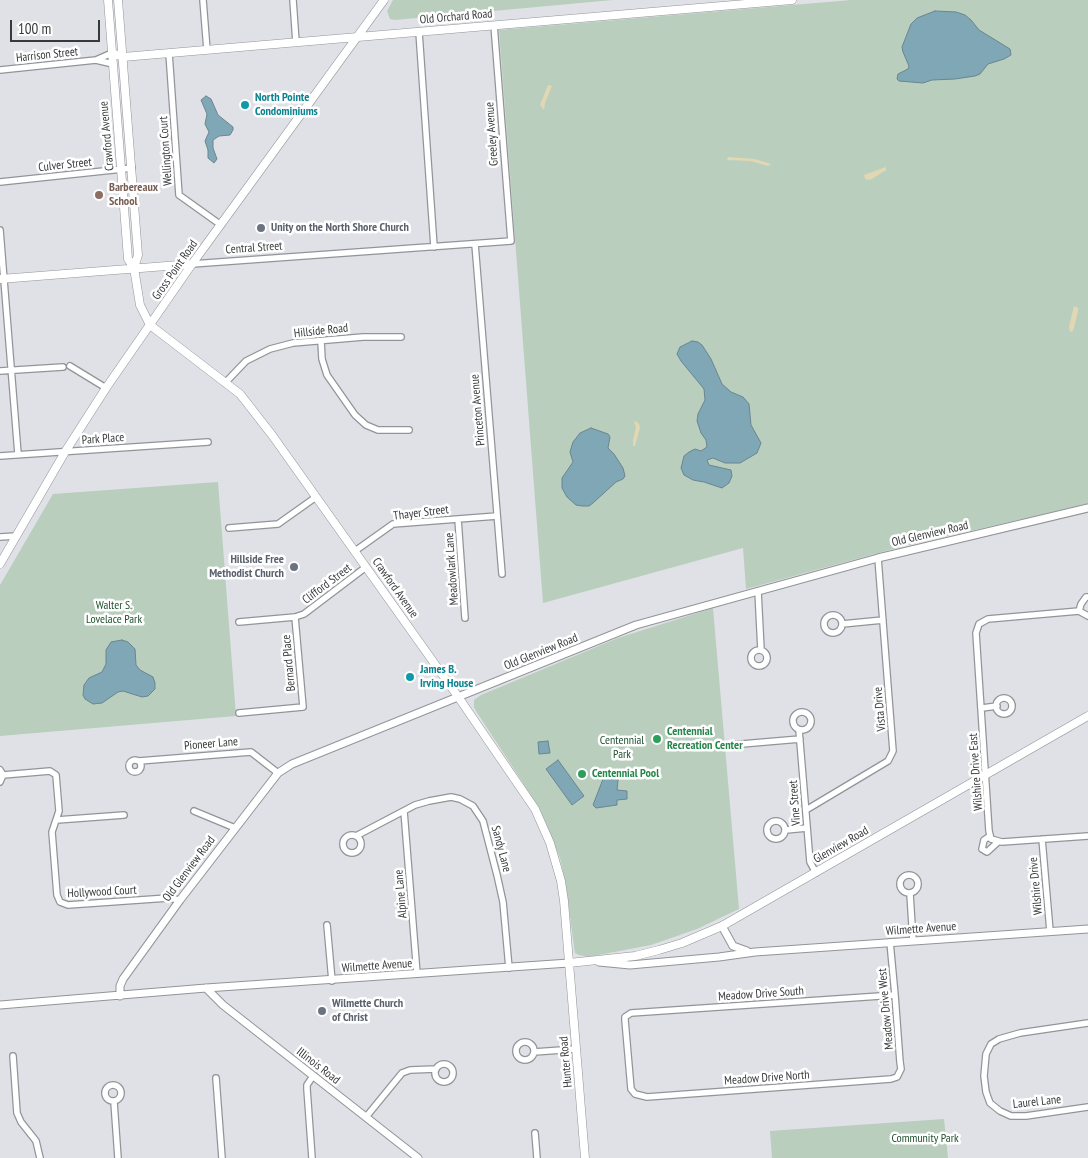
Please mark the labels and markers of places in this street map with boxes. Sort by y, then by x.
place label: North Pointe Condominiums [255,91,318,119]
marker: North Pointe Condominiums [239,99,251,111]
place label: Barbereaux School [109,181,158,209]
marker: Barbereaux School [93,189,105,201]
place label: Unity on the North Shore Church [271,221,409,235]
marker: Unity on the North Shore Church [255,222,267,234]
place label: Hillside Free Methodist Church [209,553,284,581]
marker: Hillside Free Methodist Church [288,561,300,573]
place label: James B. Irving House [420,663,473,691]
marker: James B. Irving House [404,671,416,683]
place label: Centennial Recreation Center [667,725,743,753]
marker: Centennial Recreation Center [651,733,663,745]
place label: Centennial Pool [592,767,659,781]
marker: Centennial Pool [576,768,588,780]
place label: Wilmette Church of Christ [332,997,403,1025]
marker: Wilmette Church of Christ [316,1005,328,1017]

